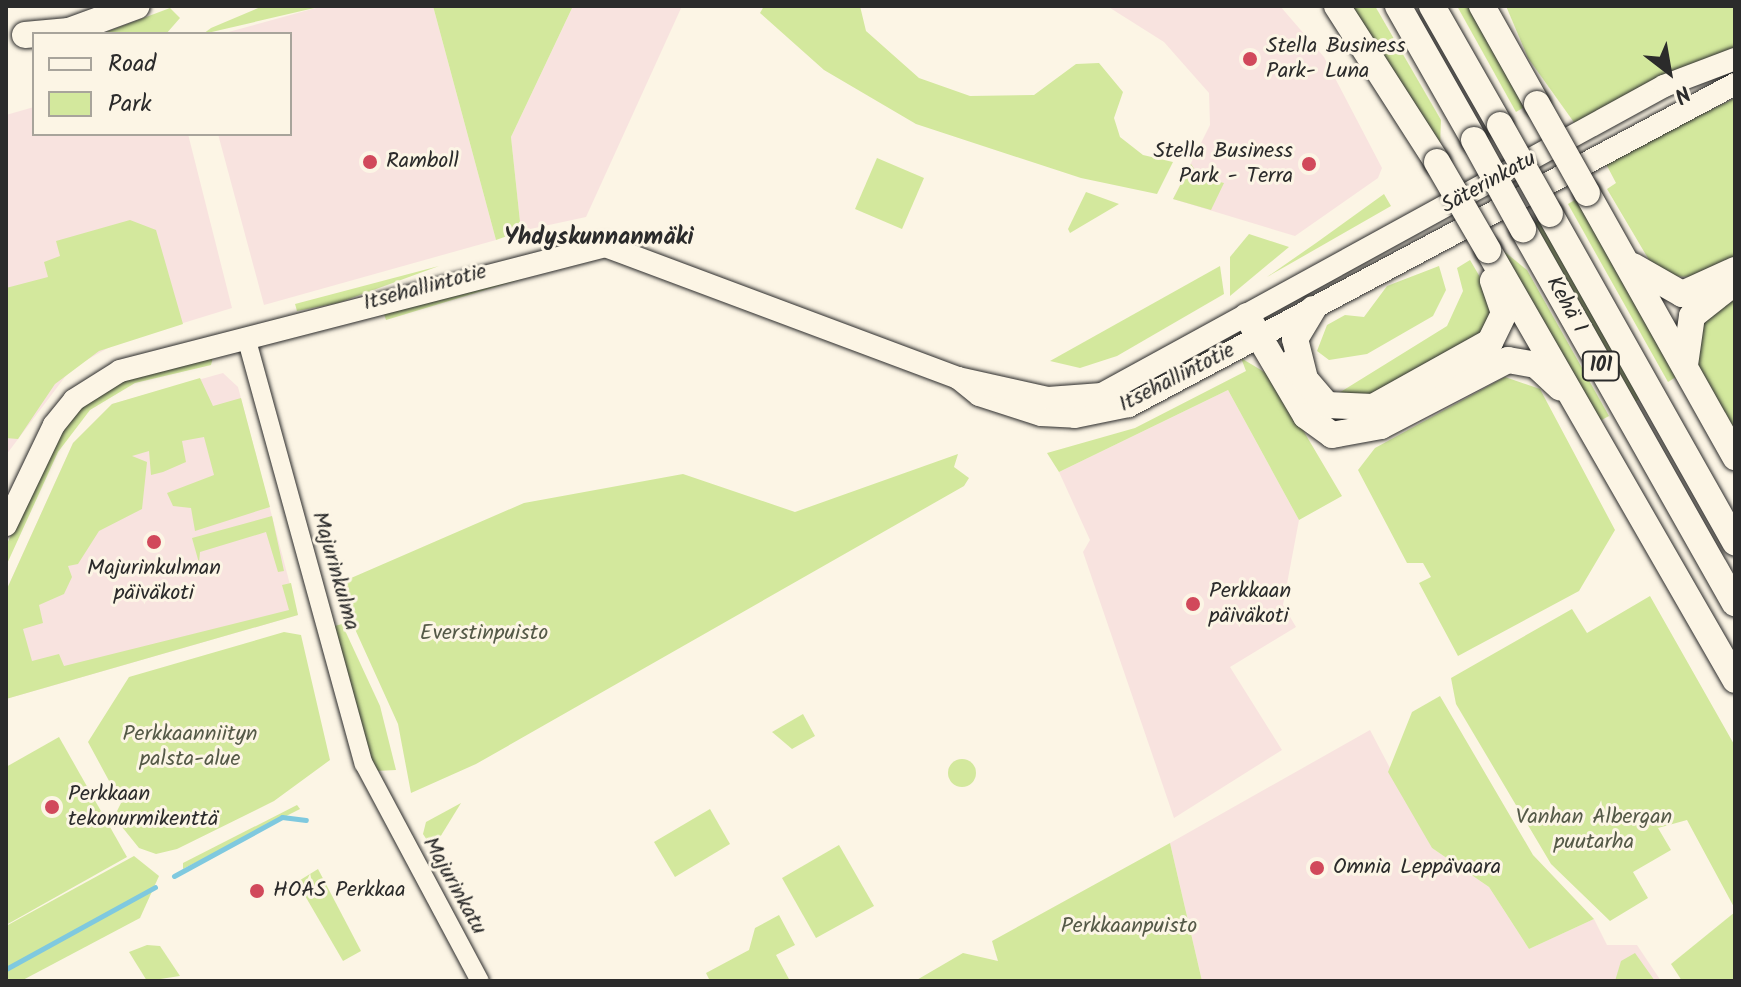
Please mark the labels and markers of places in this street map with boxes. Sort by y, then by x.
place label: Stella Business Park- Luna [1266,33,1406,84]
marker: Stella Business Park- Luna [1241,50,1259,68]
place label: Stella Business Park - Terra [1153,138,1293,190]
place label: Ramboll [386,149,459,175]
marker: Ramboll [361,153,379,171]
marker: Stella Business Park - Terra [1300,155,1318,173]
marker: Majurinkulman päiväkoti [145,533,163,551]
place label: Majurinkulman päiväkoti [87,555,221,606]
place label: Perkkaan päiväkoti [1209,578,1291,630]
marker: Perkkaan päiväkoti [1184,595,1202,613]
place label: Perkkaan tekonurmikenttä [68,781,218,832]
marker: Perkkaan tekonurmikenttä [43,798,61,816]
place label: Omnia Leppävaara [1333,855,1501,881]
marker: Omnia Leppävaara [1308,859,1326,877]
place label: HOAS Perkkaa [273,878,406,904]
marker: HOAS Perkkaa [248,882,266,900]

